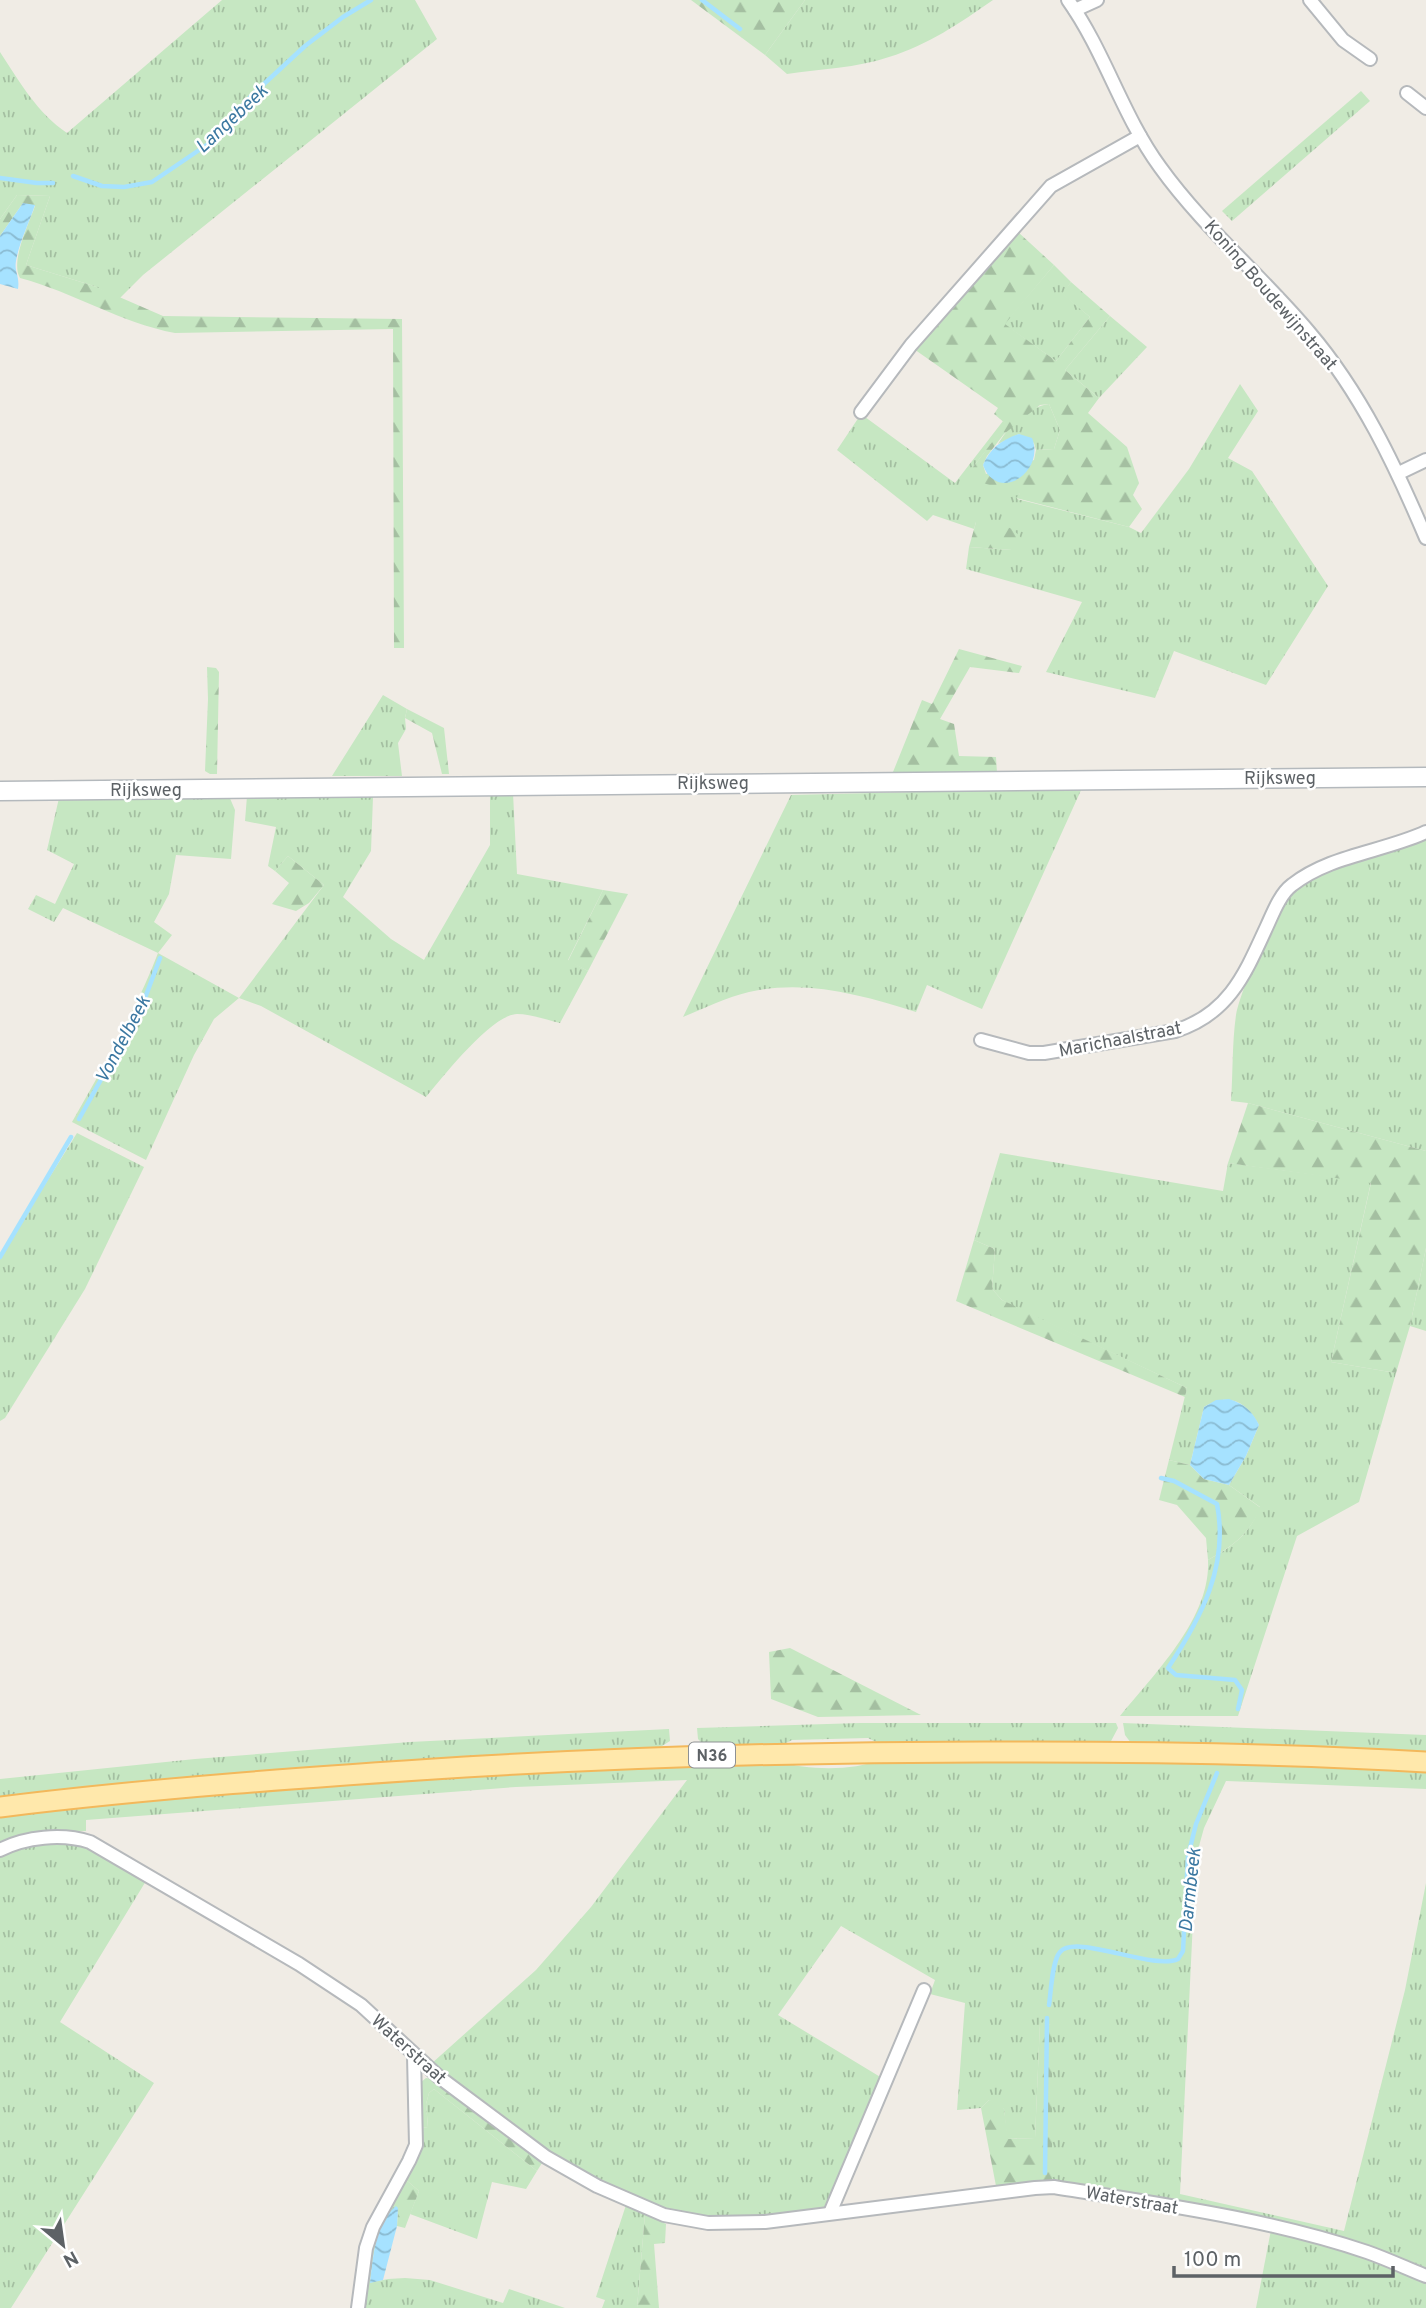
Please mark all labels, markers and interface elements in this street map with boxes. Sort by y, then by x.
water label: Langebeek [191,80,274,159]
street label: Koning Boudewijnstraat [1198,216,1341,376]
street label: Rijksweg [1244,768,1316,791]
street label: Rijksweg [677,773,749,796]
street label: Rijksweg [110,780,182,803]
water label: Vondelbeek [91,992,157,1088]
street label: Marichaalstraat [1057,1017,1184,1064]
road number: N36 [689,1742,735,1768]
water label: Darmbeek [1175,1846,1207,1934]
street label: Waterstraat [365,2010,451,2090]
street label: Waterstraat [1084,2182,1180,2221]
north arrow [28,2210,98,2280]
scale bar [1174,2234,1393,2278]
text: N [58,2244,82,2272]
text: 100 m [1184,2247,1241,2274]

